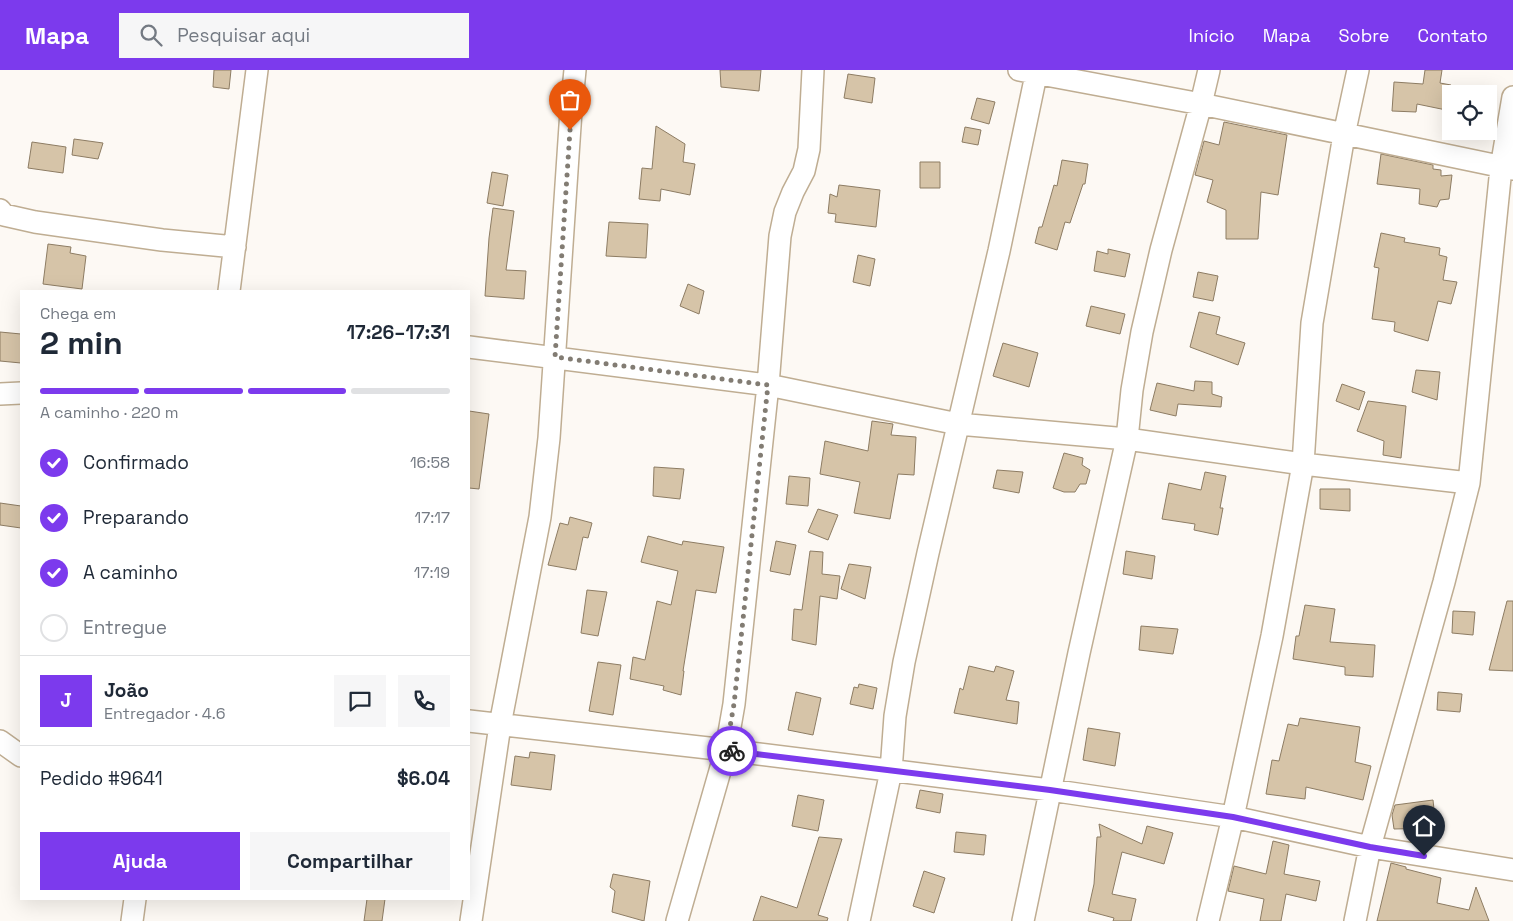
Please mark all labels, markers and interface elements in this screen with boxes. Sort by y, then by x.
search box [119,13,469,58]
text: Mapa [25,20,89,51]
icon: search [137,21,165,49]
text: Pesquisar aqui [177,23,310,48]
text: Início [1189,24,1235,47]
text: Mapa [1263,24,1311,47]
text: Sobre [1339,24,1389,47]
text: Contato [1417,24,1488,47]
pin [549,79,591,130]
map controls [1442,85,1497,140]
button: locate [1442,85,1497,140]
icon: bag [556,86,584,114]
text: Chega em [40,303,116,324]
text: 17:26–17:31 [347,320,450,345]
text: 2 min [40,323,123,363]
text: A caminho · 220 m [40,402,179,423]
icon: check [40,449,68,477]
text: Confirmado [83,450,189,475]
text: 16:58 [410,452,450,473]
icon: check [40,504,68,532]
text: Preparando [83,505,189,530]
text: 17:17 [415,507,450,528]
icon: check [40,559,68,587]
text: A caminho [83,560,178,585]
text: 17:19 [414,562,450,583]
text: Entregue [83,615,167,640]
button: chat [334,675,386,727]
button: phone [398,675,450,727]
text: João [104,678,149,703]
text: J [60,688,72,713]
text: Entregador · 4.6 [104,703,226,724]
courier [707,726,757,776]
icon: bike [718,737,746,765]
text: Pedido #9641 [40,766,163,791]
text: $6.04 [397,766,450,791]
pin [1403,805,1445,856]
icon: home [1410,812,1438,840]
button: Ajuda [40,832,240,890]
button: Compartilhar [250,832,450,890]

